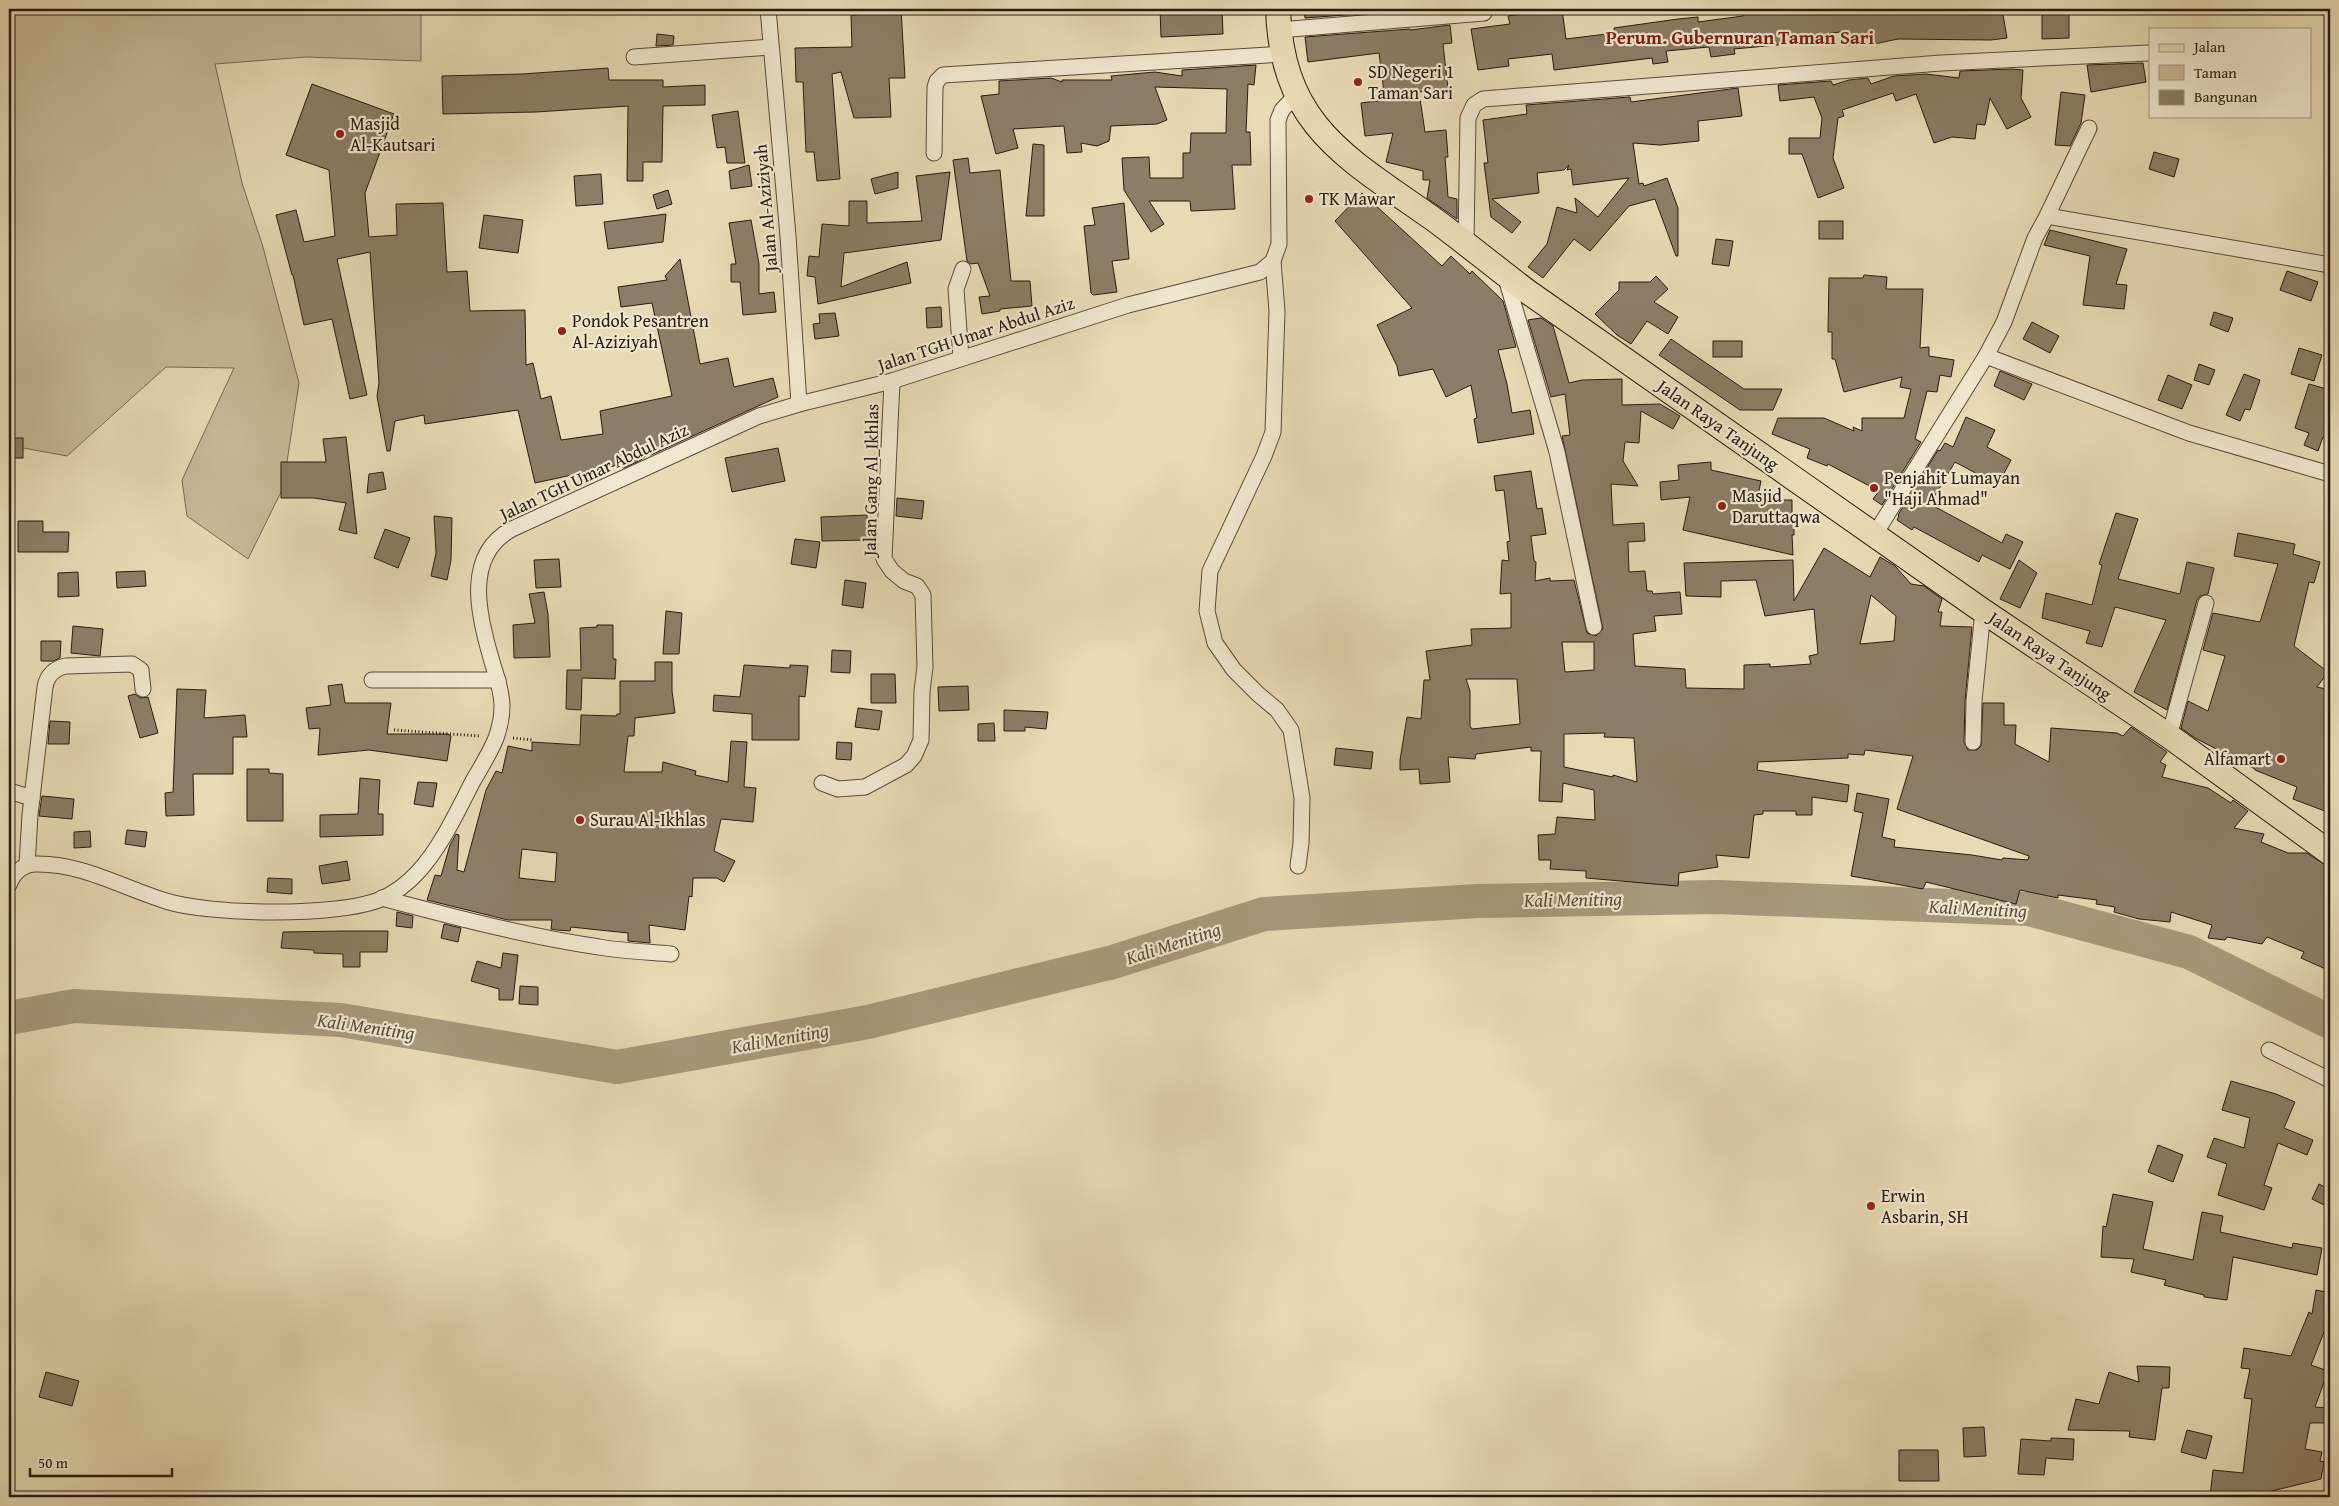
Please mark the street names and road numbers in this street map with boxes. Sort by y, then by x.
street label: Jalan Al-Aziziyah [746,143,785,275]
street label: Jalan TGH Umar Abdul Aziz [872,289,1078,379]
street label: Jalan Raya Tanjung [1650,371,1785,477]
street label: Jalan Gang Al_Ikhlas [856,404,885,558]
street label: Jalan TGH Umar Abdul Aziz [493,416,693,528]
street label: Jalan Raya Tanjung [1982,603,2117,707]

